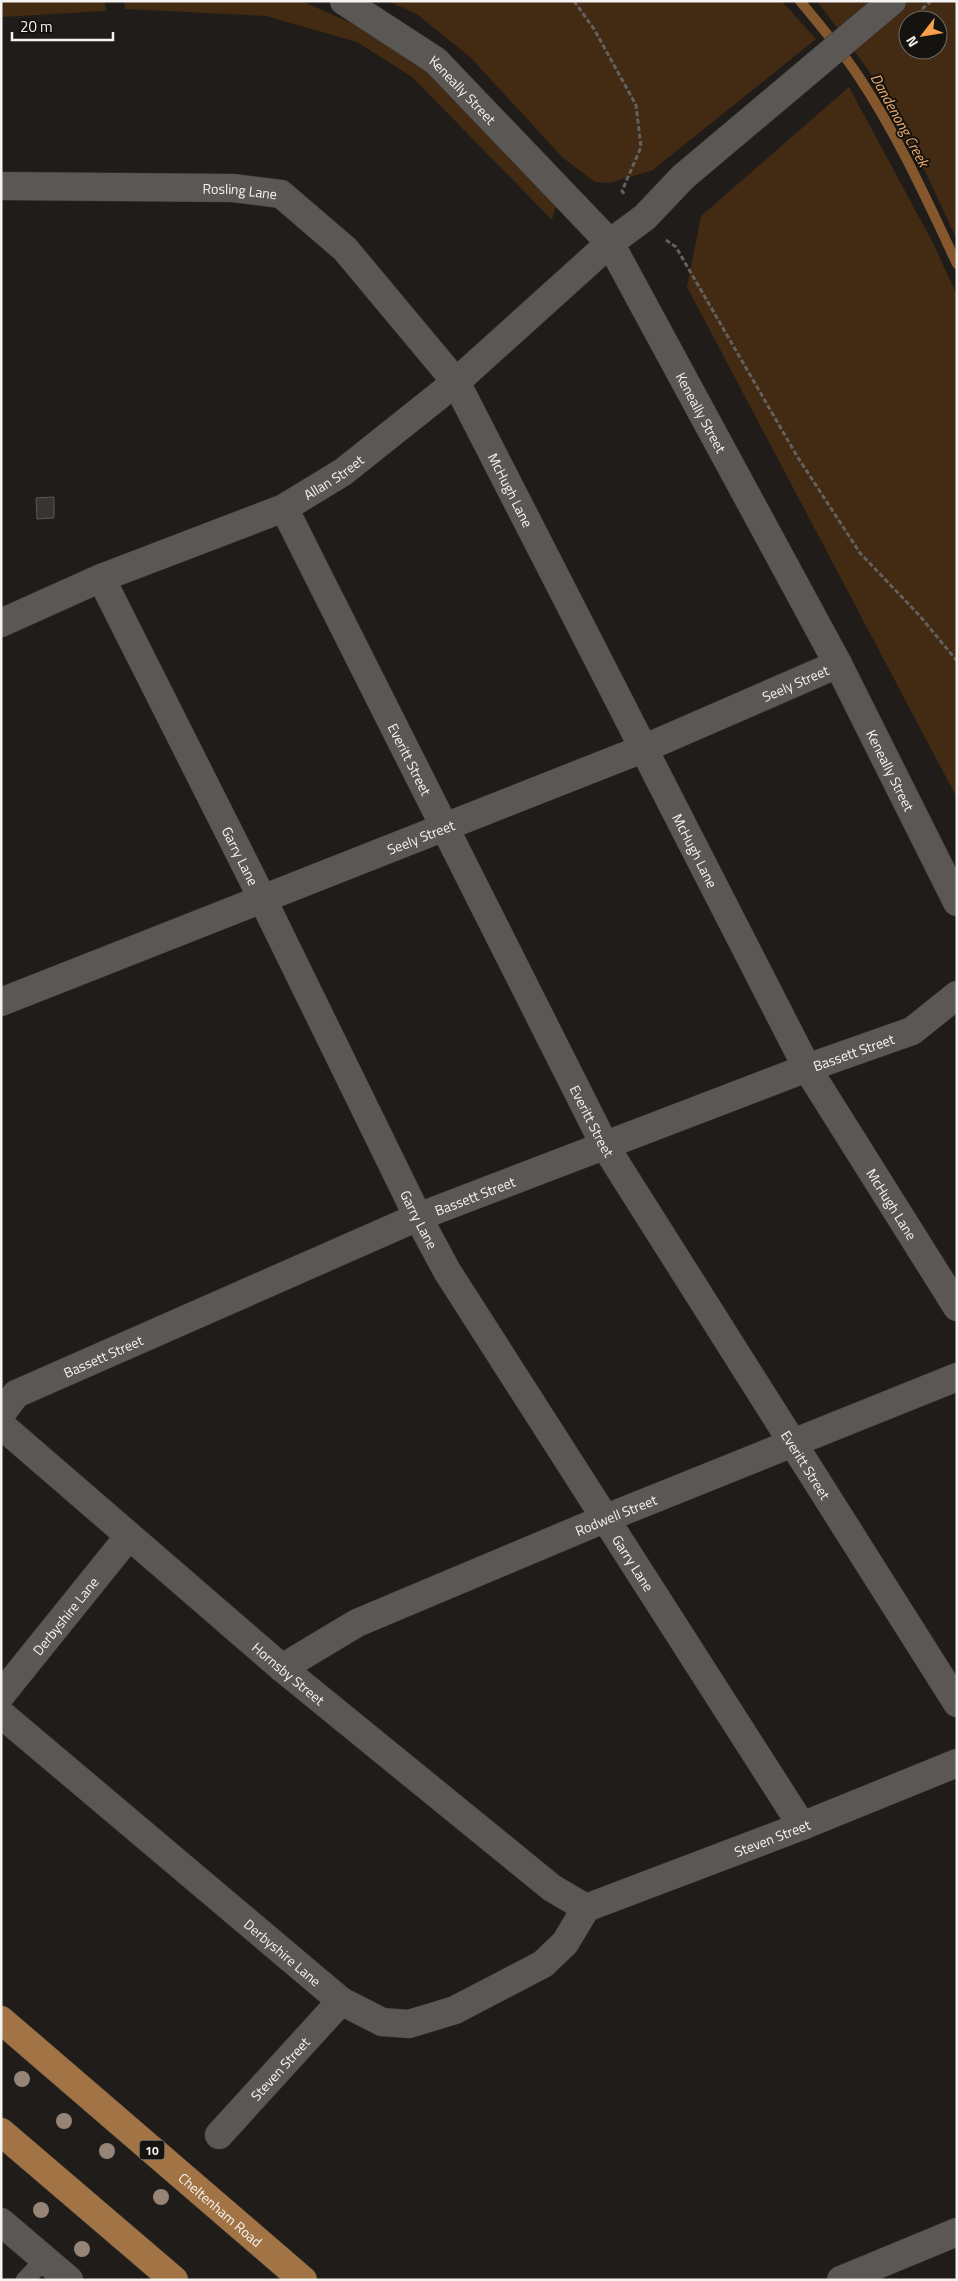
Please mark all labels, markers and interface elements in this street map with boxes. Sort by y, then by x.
scale bar [12,10,114,42]
north arrow [898,10,948,60]
text: 20 m [20,15,53,38]
text: N [900,32,923,52]
street label: Keneally Street [426,49,501,129]
water label: Dandenong Creek [865,69,936,173]
street label: Rosling Lane [202,177,278,204]
street label: Keneally Street [671,368,732,456]
street label: Allan Street [299,449,368,504]
street label: McHugh Lane [483,449,539,530]
street label: Seely Street [758,659,832,706]
street label: Everitt Street [383,719,437,799]
street label: Keneally Street [862,726,920,815]
street label: McHugh Lane [668,809,723,891]
street label: Seely Street [384,814,457,859]
street label: Garry Lane [217,823,264,889]
street label: Bassett Street [810,1028,897,1076]
street label: Everitt Street [565,1081,620,1161]
street label: McHugh Lane [862,1164,923,1244]
street label: Bassett Street [431,1170,518,1220]
street label: Garry Lane [396,1186,444,1252]
street label: Bassett Street [60,1329,146,1382]
street label: Everitt Street [777,1426,836,1503]
street label: Rodwell Street [572,1488,660,1541]
street label: Garry Lane [608,1530,660,1595]
street label: Derbyshire Lane [27,1572,103,1659]
street label: Hornsby Street [248,1637,330,1710]
street label: Steven Street [731,1813,813,1861]
street label: Derbyshire Lane [240,1913,326,1991]
street label: Steven Street [245,2032,314,2105]
road number: 10 [140,2140,164,2160]
street label: Cheltenham Road [174,2167,267,2251]

